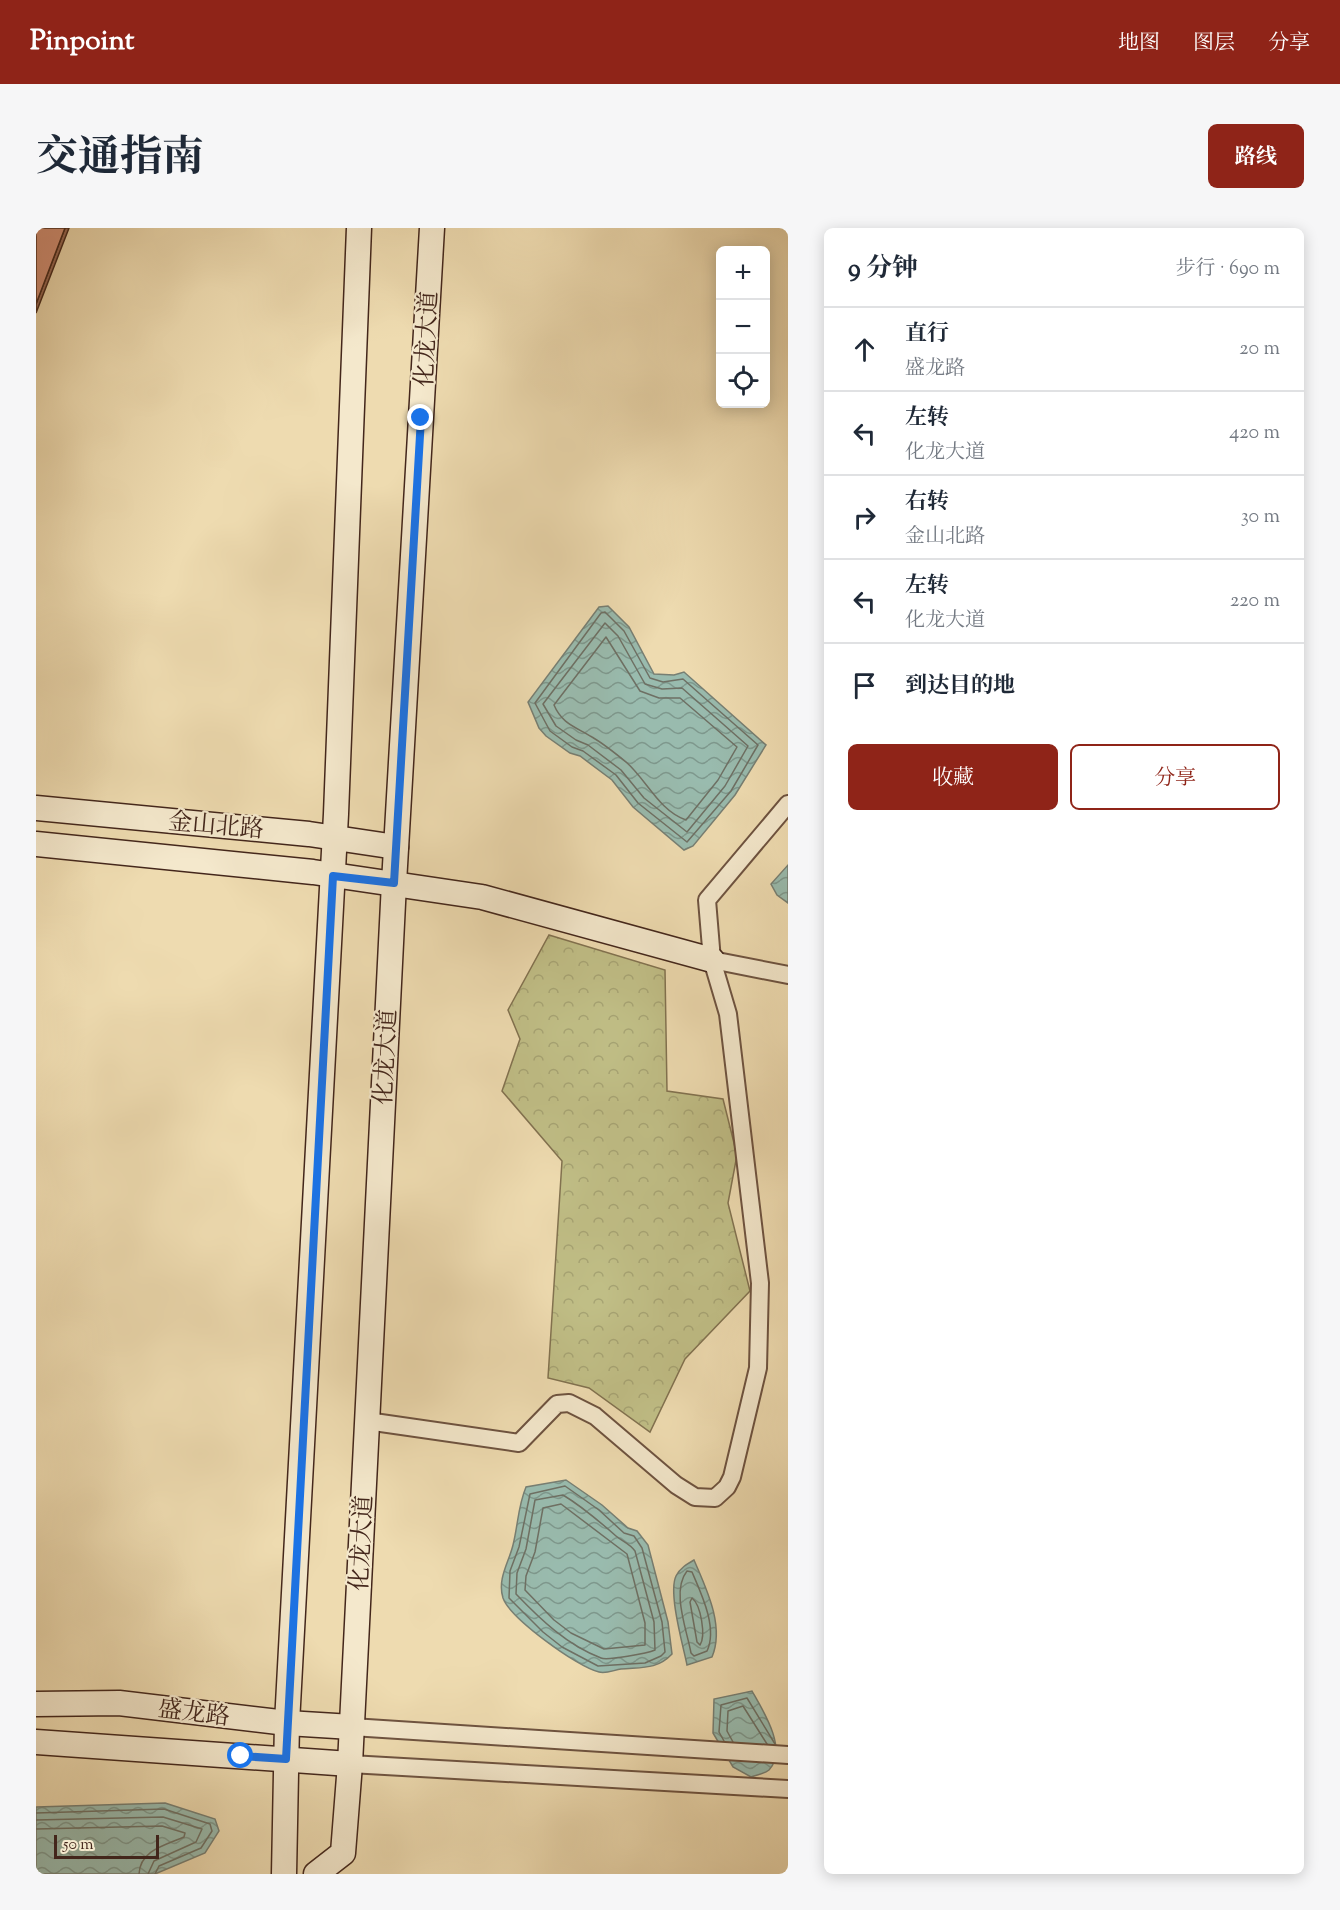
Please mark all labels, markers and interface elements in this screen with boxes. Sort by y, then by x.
text: Pinpoint [30,22,134,62]
text: 地图 [1118,29,1160,59]
text: 图层 [1193,29,1235,59]
text: 分享 [1268,29,1310,59]
button: 路线 [1208,124,1304,188]
text: 交通指南 [36,130,204,190]
map controls [716,246,770,408]
button: + [716,246,770,300]
text: 9 分钟 [848,251,918,288]
text: 步行 · 690 m [1175,255,1280,284]
street label: 化龙大道 [409,290,447,388]
button: − [716,300,770,354]
text: 直行 [905,319,949,351]
icon: ahead [848,333,881,366]
text: 20 m [1239,335,1280,364]
button: locate [716,354,770,408]
text: 盛龙路 [905,355,965,384]
text: 左转 [905,403,949,435]
route end [407,404,433,430]
icon: left [848,417,881,450]
text: 420 m [1229,419,1280,448]
text: 化龙大道 [905,439,985,468]
text: 右转 [905,487,949,519]
icon: right [848,501,881,534]
text: 30 m [1241,503,1280,532]
text: 金山北路 [905,523,985,552]
text: 左转 [905,571,949,603]
icon: left [848,585,881,618]
text: 220 m [1230,587,1280,616]
text: 化龙大道 [905,607,985,636]
icon: arrive [848,669,881,702]
text: 到达目的地 [905,671,1015,703]
button: 收藏 [848,744,1058,810]
button: 分享 [1070,744,1280,810]
street label: 金山北路 [167,806,265,848]
street label: 化龙大道 [368,1008,406,1106]
street label: 化龙大道 [344,1494,382,1592]
street label: 盛龙路 [156,1693,232,1735]
route start [227,1742,253,1768]
scale bar [54,1832,159,1860]
text: 50 m [63,1834,94,1857]

